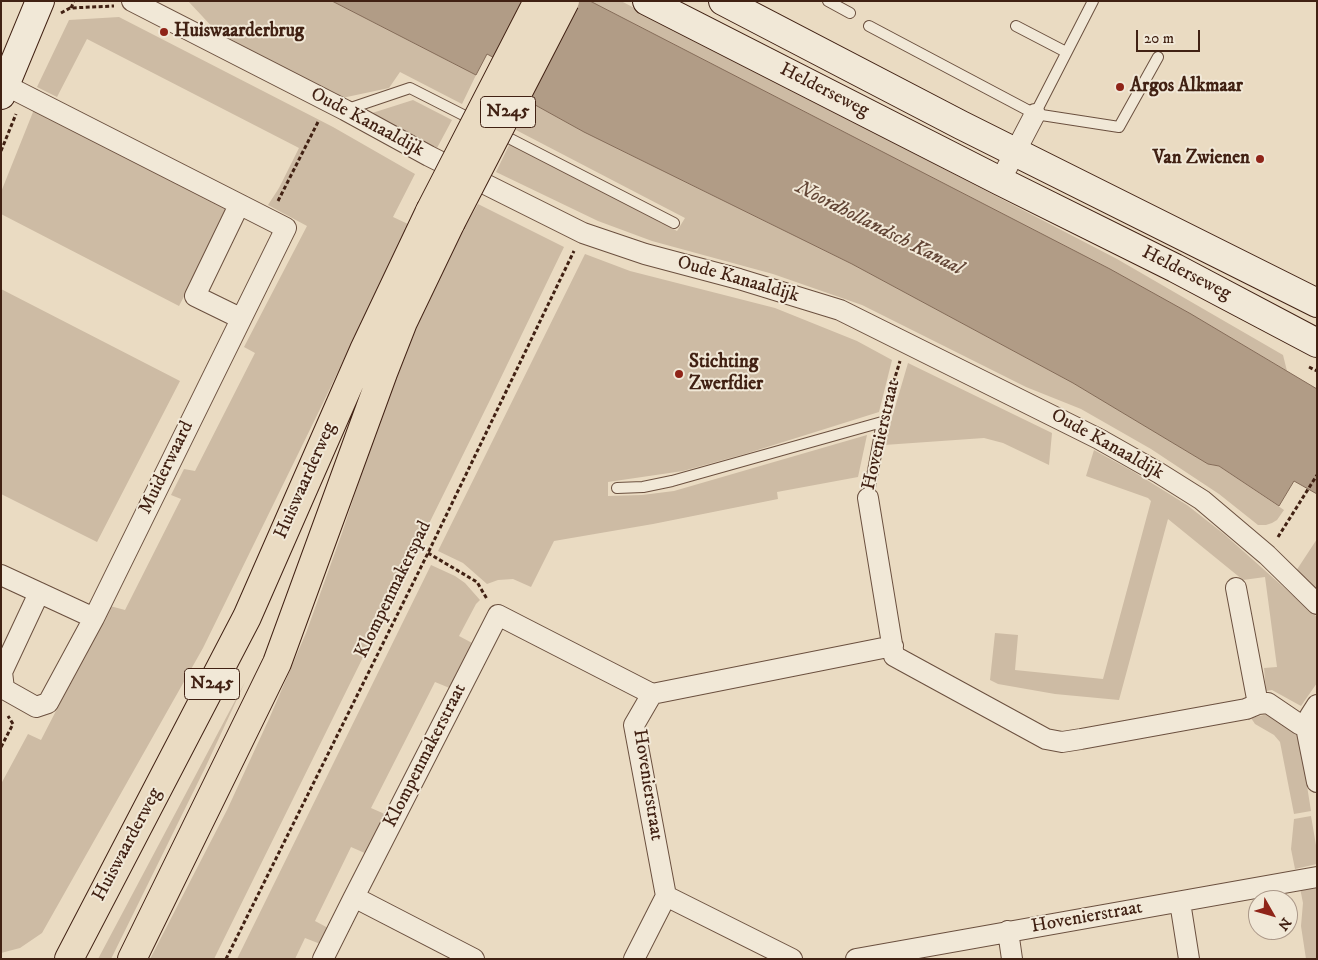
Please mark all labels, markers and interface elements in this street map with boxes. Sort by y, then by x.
scale bar [1138,20,1202,52]
place label: Huiswaarderbrug [174,21,304,43]
marker: Huiswaarderbrug [158,26,170,38]
text: 20 m [1144,29,1174,48]
street label: Helderseweg [776,59,872,123]
place label: Argos Alkmaar [1130,76,1243,98]
marker: Argos Alkmaar [1114,81,1126,93]
street label: Oude Kanaaldijk [306,83,428,163]
road number: N245 [480,96,536,128]
place label: Van Zwienen [1153,148,1250,170]
marker: Van Zwienen [1254,153,1266,165]
water label: Noordhollandsch Kanaal [791,176,967,282]
street label: Helderseweg [1138,242,1234,306]
street label: Oude Kanaaldijk [674,252,802,308]
place label: Stichting Zwerfdier [689,352,763,396]
marker: Stichting Zwerfdier [673,368,685,380]
street label: Hovenierstraat [858,378,906,492]
street label: Oude Kanaaldijk [1047,405,1167,485]
street label: Muiderwaard [135,418,199,518]
street label: Huiswaarderweg [270,419,342,543]
street label: Klompenmakerspad [351,518,437,662]
road number: N245 [184,669,240,700]
street label: Klompenmakerstraat [380,680,472,832]
street label: Hovenierstraat [627,728,667,842]
street label: Huiswaarderweg [89,784,167,906]
north arrow [1248,890,1298,940]
street label: Hovenierstraat [1030,897,1144,939]
text: N [1273,914,1295,934]

